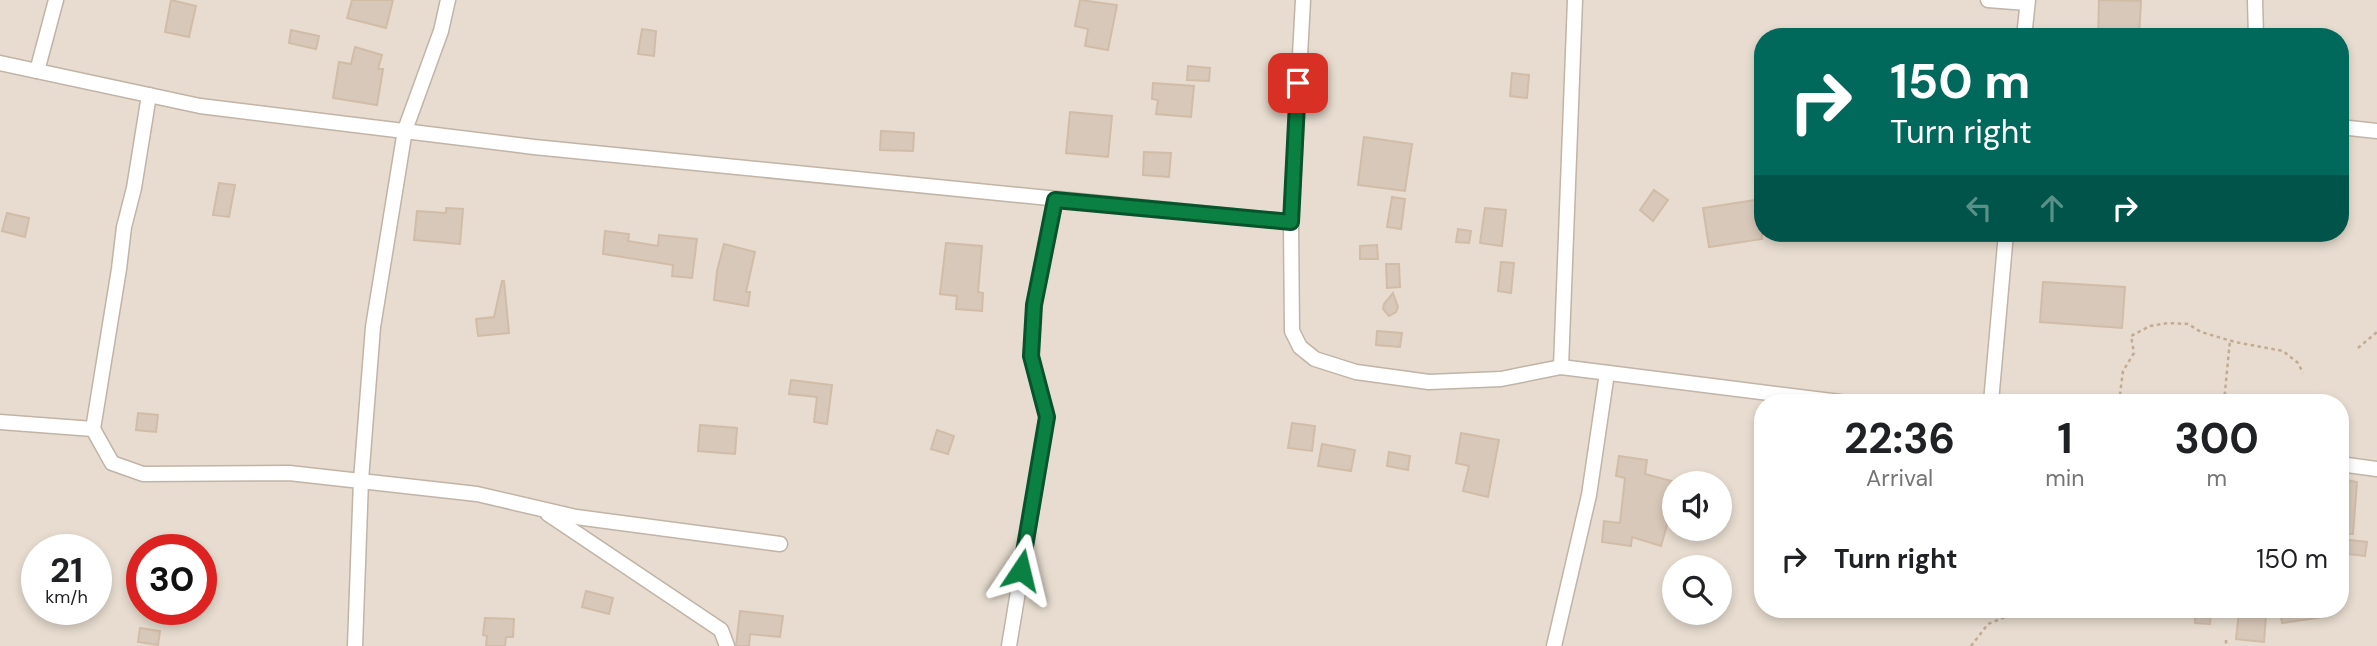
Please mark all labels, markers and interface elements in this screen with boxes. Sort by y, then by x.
text: 150 m [1890,49,2030,113]
pin [1268,53,1328,113]
icon: right [1775,56,1866,147]
icon: arrive [1279,64,1317,102]
text: Turn right [1890,111,2032,153]
icon: left [1960,189,1998,227]
icon: ahead [2033,189,2071,227]
icon: right [2106,189,2144,227]
text: 22:36 [1844,411,1955,466]
text: 1 [2057,411,2072,466]
text: 300 [2174,411,2259,466]
text: Arrival [1866,463,1933,493]
text: min [2045,463,2084,493]
text: m [2206,463,2227,493]
map controls [1662,471,1732,625]
button: sound [1662,471,1732,541]
position arrow [984,533,1058,607]
speed limit sign: 30 [126,534,217,625]
icon: right [1775,540,1813,578]
text: Turn right [1834,542,1958,576]
text: 150 m [2256,542,2328,576]
text: 21 [50,547,83,593]
button: search [1662,555,1732,625]
text: km/h [45,585,88,609]

